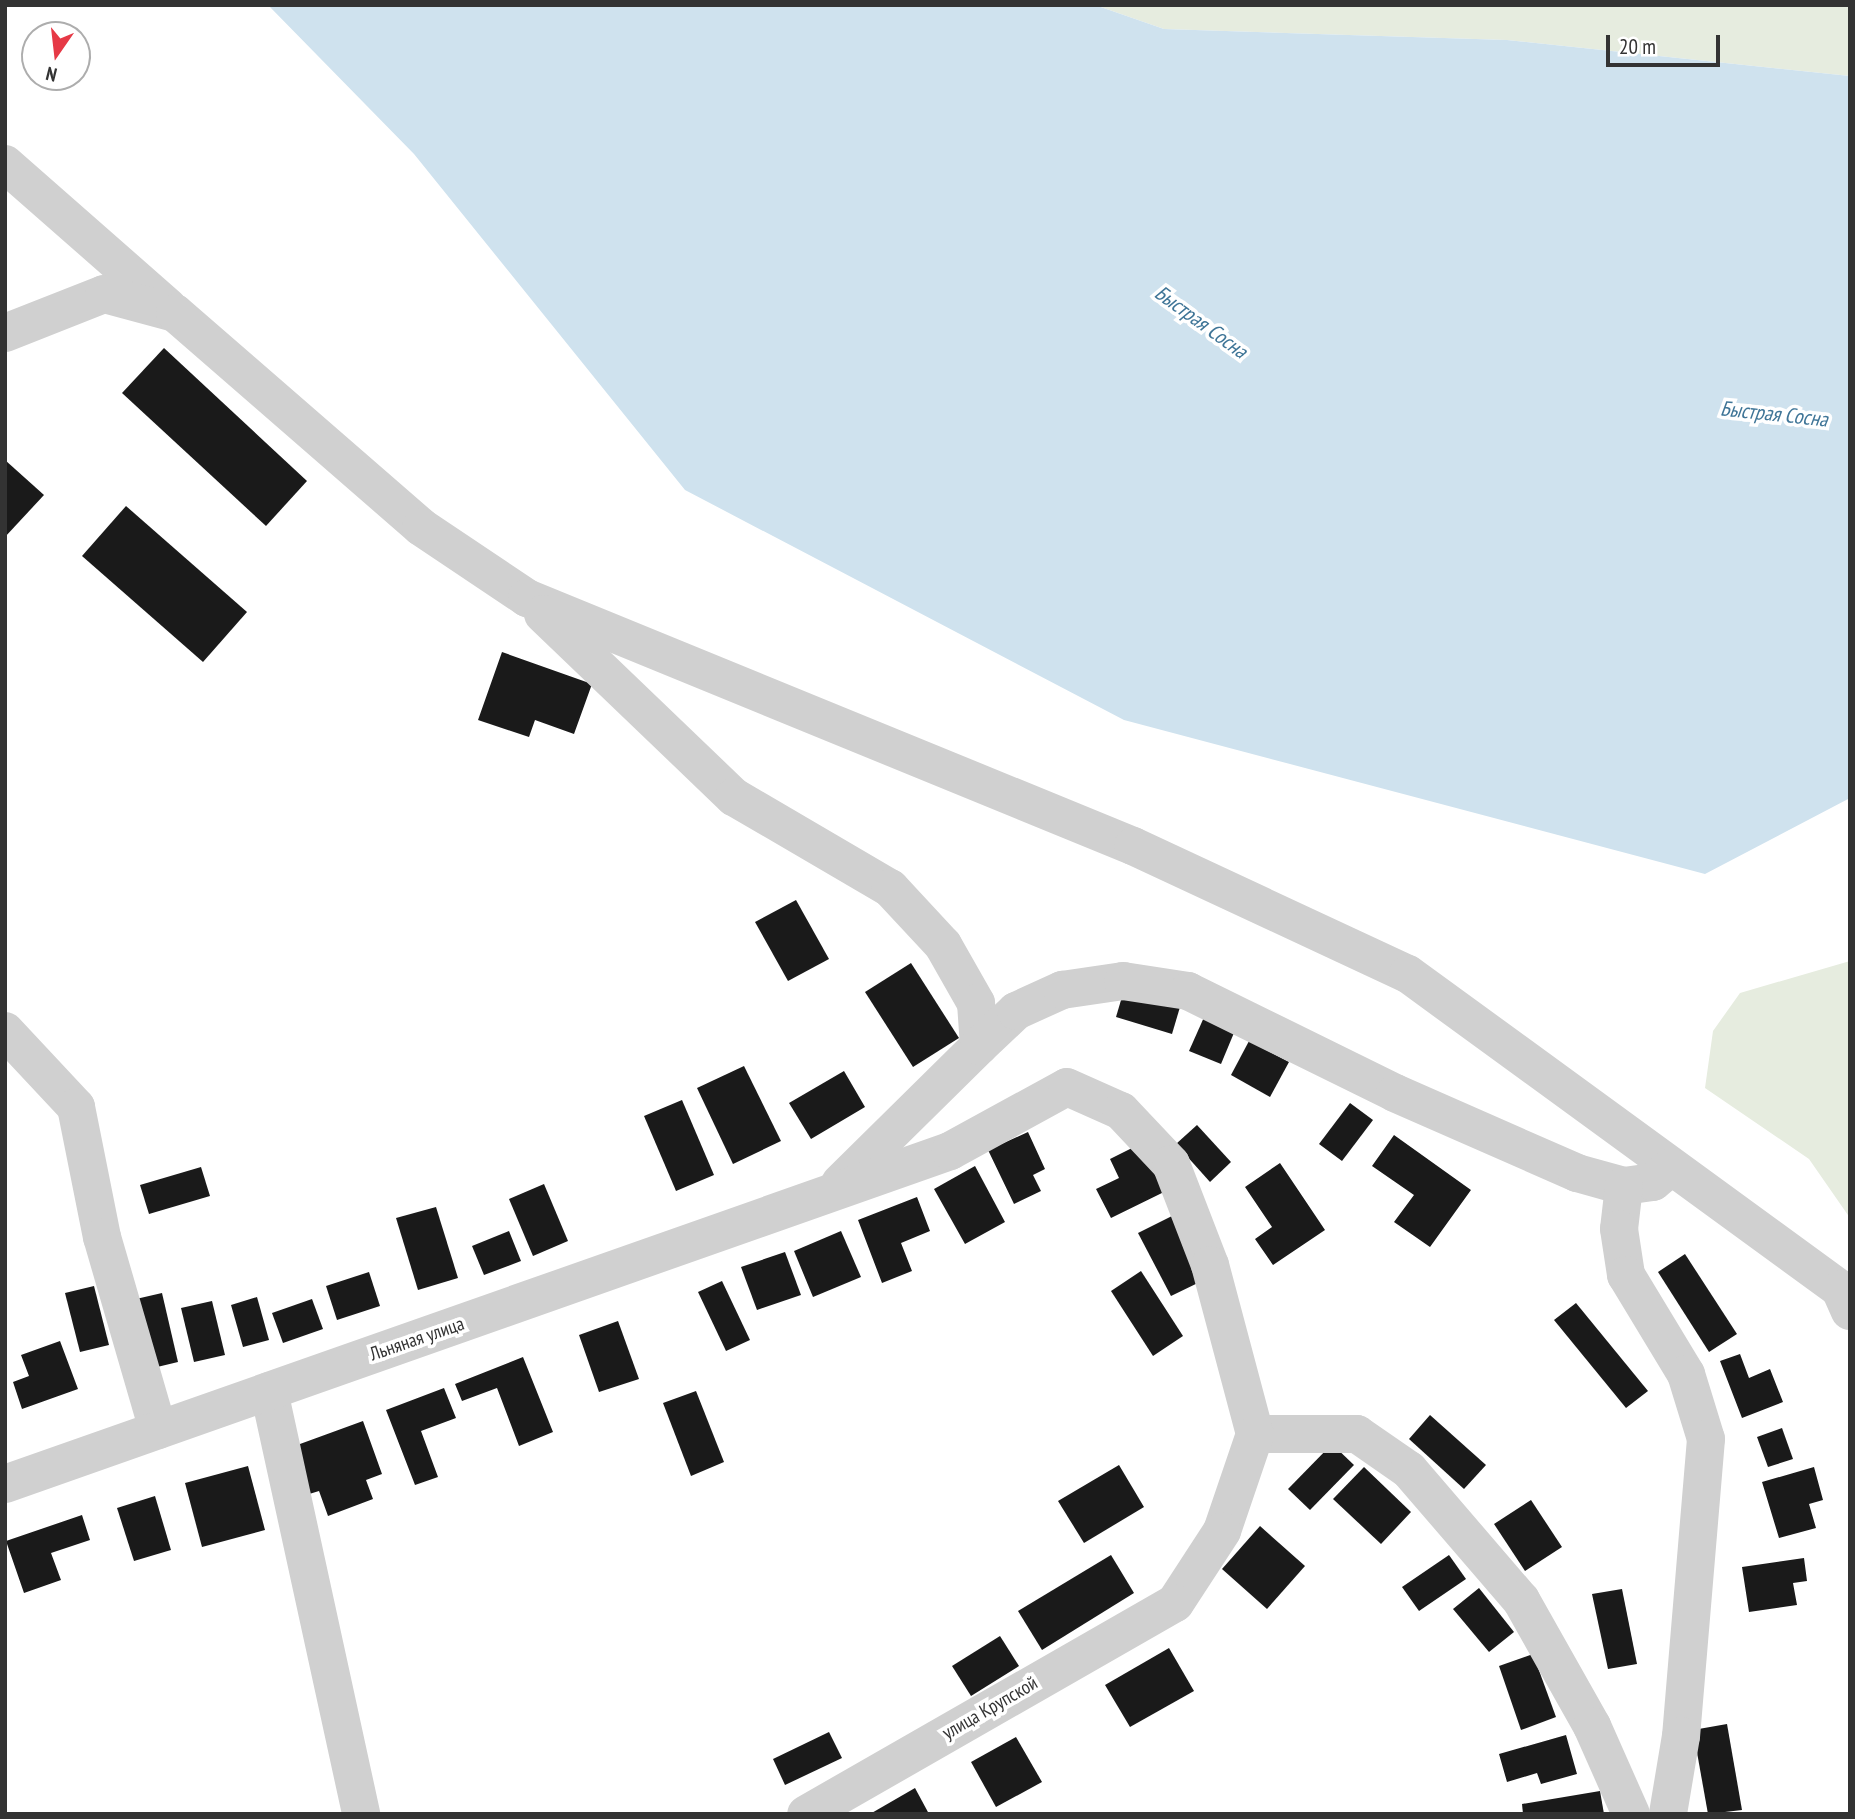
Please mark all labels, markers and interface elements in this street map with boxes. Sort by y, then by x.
north arrow [21,21,91,91]
scale bar [1610,21,1724,65]
text: 20 m [1619,33,1656,60]
text: N [44,62,59,87]
water label: Быстрая Сосна [1150,280,1252,364]
water label: Быстрая Сосна [1719,396,1829,432]
street label: Льняная улица [367,1312,467,1366]
street label: улица Крупской [938,1672,1042,1744]

